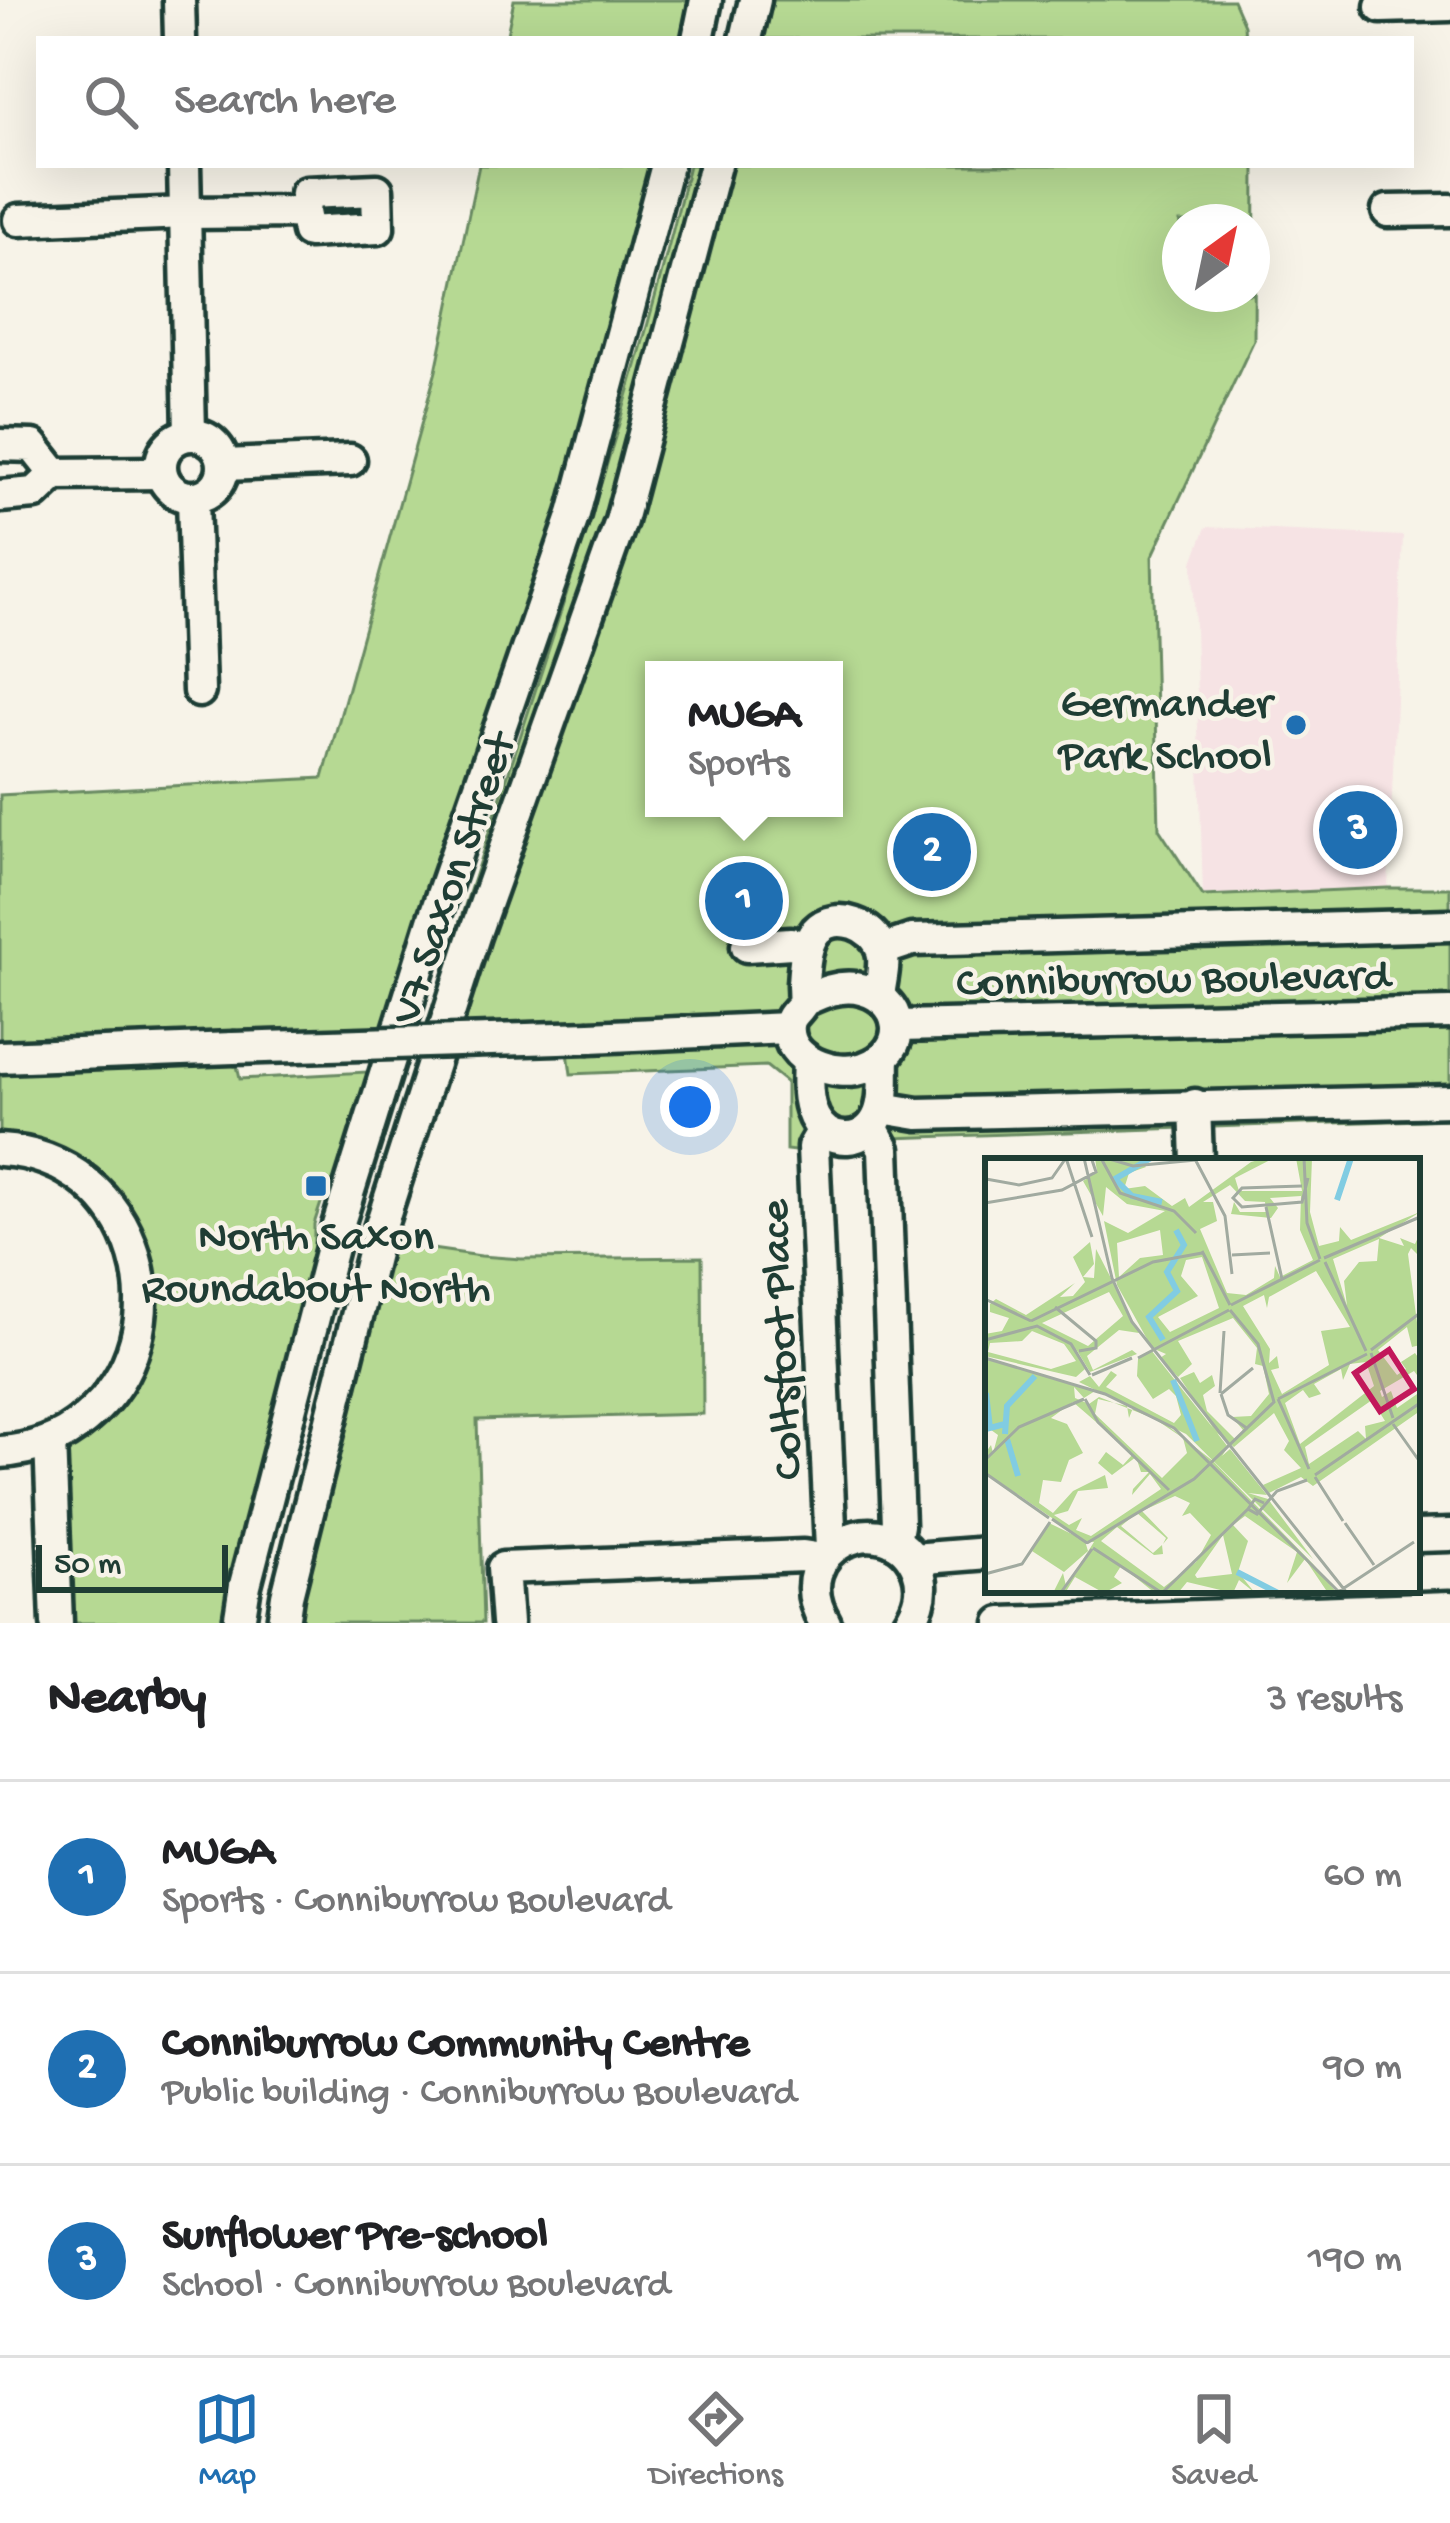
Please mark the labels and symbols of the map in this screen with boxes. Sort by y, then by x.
north arrow [1162,204,1270,312]
place label: Germander Park School [1057,680,1276,785]
marker: Germander Park School [1283,712,1309,738]
street label: V7 Saxon Street [381,724,532,1033]
pin: 3 [1319,785,1397,875]
pin: 2 [893,807,971,897]
pin: 1 [705,856,783,946]
street label: Conniburrow Boulevard [956,952,1394,1013]
your location [660,1077,720,1137]
inset map [985,1158,1420,1593]
marker: North Saxon Roundabout North [303,1173,329,1199]
street label: Coltsfoot Place [751,1197,818,1481]
place label: North Saxon Roundabout North [141,1213,491,1318]
scale bar [36,1539,228,1592]

